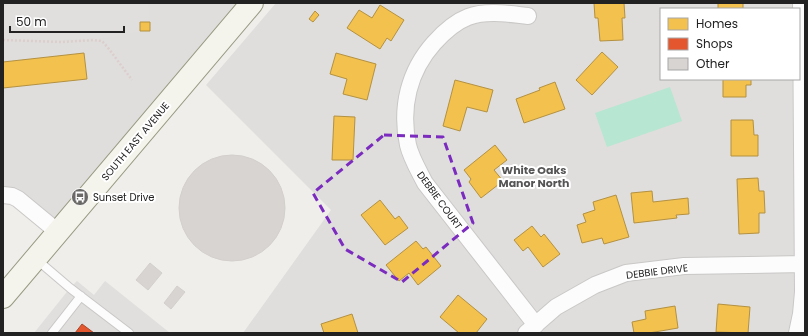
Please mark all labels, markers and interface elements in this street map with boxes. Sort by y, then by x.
scale bar [10,8,124,34]
legend [660,8,800,80]
text: 50 m [16,13,47,30]
text: Homes [696,15,738,32]
text: Shops [696,35,733,52]
text: Other [696,55,730,72]
street label: SOUTH EAST AVENUE [98,99,173,184]
district label: White Oaks Manor North [499,162,569,191]
street label: DEBBIE COURT [413,168,466,233]
bus stop icon: Sunset Drive [70,187,90,207]
place label: Sunset Drive [93,190,154,205]
street label: DEBBIE DRIVE [625,260,689,283]

